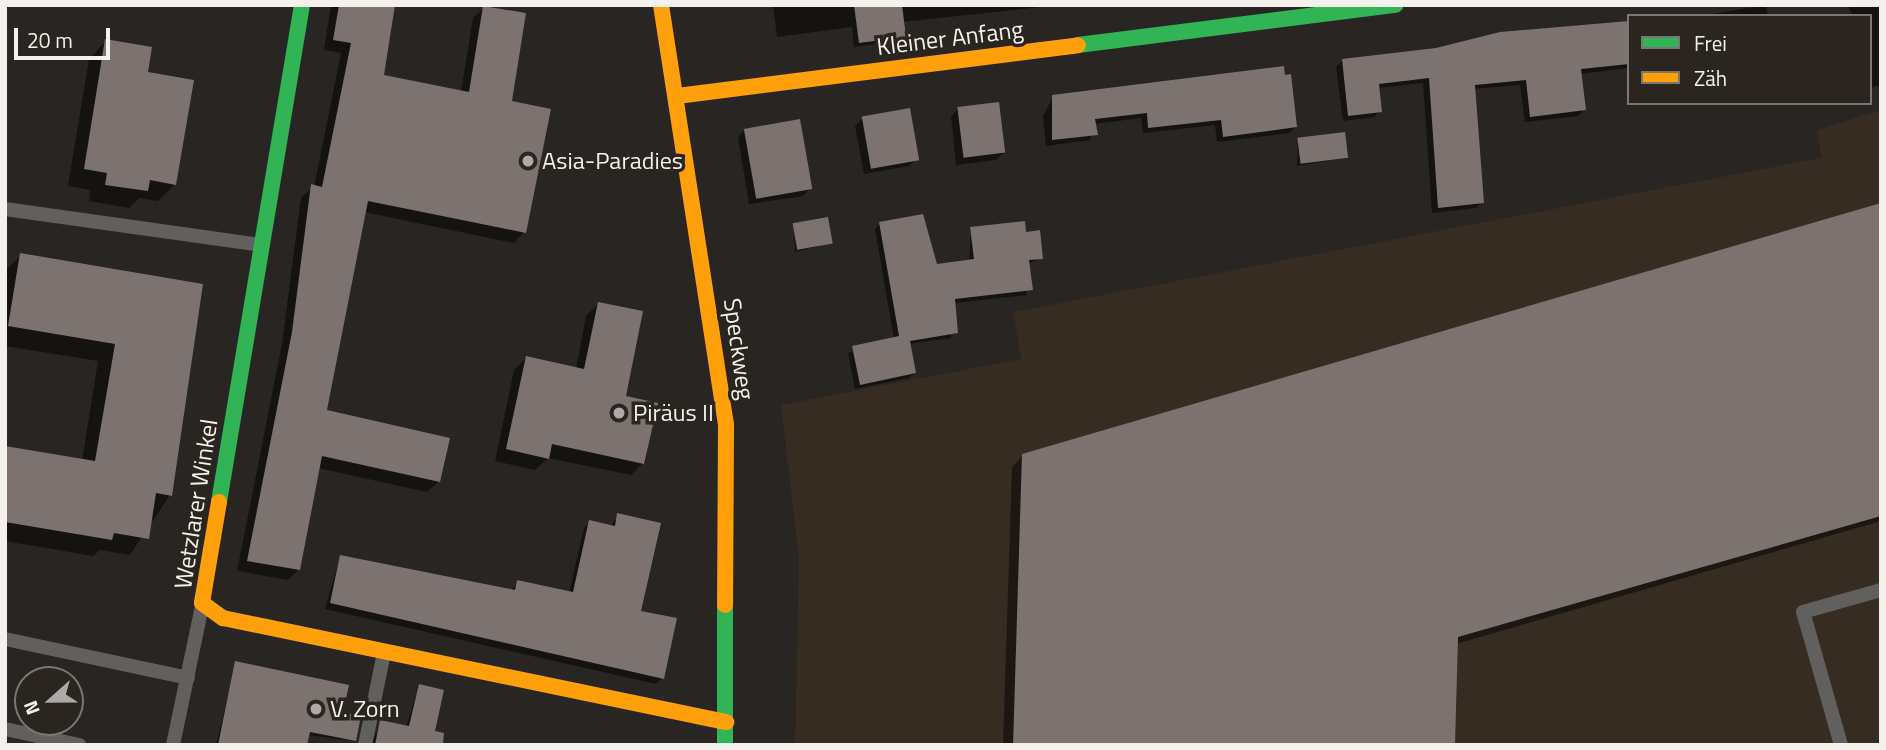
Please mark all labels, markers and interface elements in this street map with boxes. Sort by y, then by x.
scale bar [18,14,114,58]
legend [1627,14,1872,105]
street label: Kleiner Anfang [875,15,1025,61]
text: 20 m [27,24,73,56]
text: Frei [1694,27,1727,59]
text: Zäh [1694,62,1727,94]
place label: Asia-Paradies [542,147,683,175]
marker: Asia-Paradies [520,153,536,169]
street label: Speckweg [718,296,760,402]
place label: Piräus II [633,399,714,427]
marker: Piräus II [611,405,627,421]
street label: Wetzlarer Winkel [168,417,224,591]
north arrow [14,666,84,736]
place label: V. Zorn [330,695,400,723]
text: N [15,697,47,719]
marker: V. Zorn [308,701,324,717]

